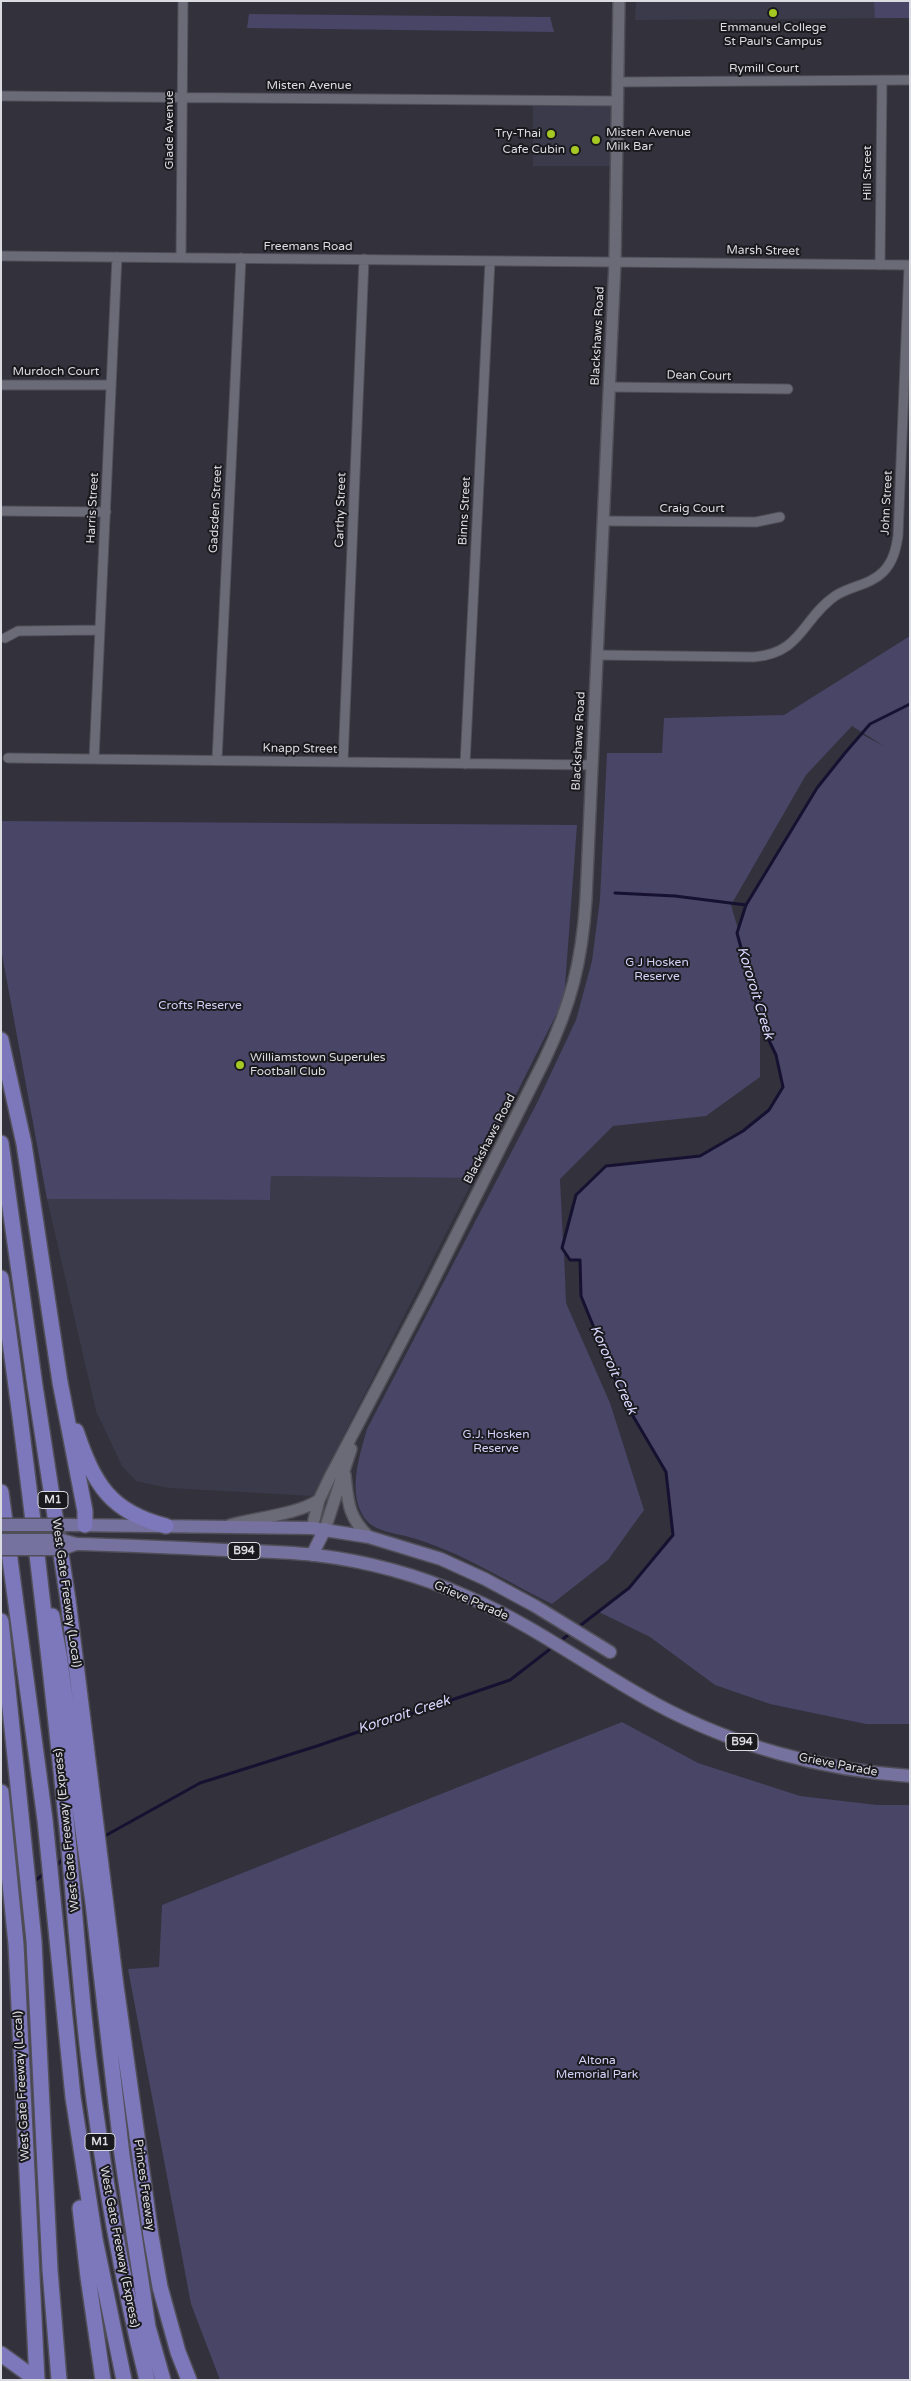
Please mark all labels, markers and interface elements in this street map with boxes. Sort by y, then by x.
marker: Emmanuel College St Paul's Campus [767,7,779,19]
place label: Emmanuel College St Paul's Campus [720,21,826,49]
street label: Rymill Court [729,62,799,76]
street label: Misten Avenue [267,79,351,93]
street label: Glade Avenue [163,90,177,170]
place label: Misten Avenue Milk Bar [606,126,691,154]
place label: Try-Thai [495,127,541,141]
marker: Try-Thai [545,128,557,140]
marker: Misten Avenue Milk Bar [590,134,602,146]
place label: Cafe Cubin [503,143,565,157]
marker: Cafe Cubin [569,144,581,156]
street label: Hill Street [861,145,875,201]
street label: Freemans Road [263,240,353,254]
street label: Marsh Street [726,243,800,259]
street label: Blackshaws Road [588,286,608,386]
street label: Murdoch Court [13,365,99,379]
street label: Dean Court [667,368,731,384]
street label: Gadsden Street [207,465,225,553]
street label: John Street [878,470,896,536]
street label: Harris Street [84,472,102,544]
street label: Carthy Street [332,472,350,548]
street label: Binns Street [456,476,474,546]
street label: Craig Court [659,502,725,516]
street label: Blackshaws Road [569,691,589,791]
street label: Knapp Street [263,741,337,757]
water label: Kororoit Creek [733,945,777,1041]
park label: G J Hosken Reserve [625,956,689,984]
park label: Crofts Reserve [158,999,242,1013]
place label: Williamstown Superules Football Club [250,1051,385,1079]
marker: Williamstown Superules Football Club [234,1059,246,1071]
street label: Blackshaws Road [461,1092,519,1186]
water label: Kororoit Creek [586,1323,640,1417]
park label: G.J. Hosken Reserve [463,1428,529,1456]
road number: M1 [38,1492,68,1508]
street label: West Gate Freeway (Local) [48,1517,84,1669]
road number: B94 [228,1542,260,1560]
street label: Grieve Parade [432,1578,510,1624]
water label: Kororoit Creek [356,1692,452,1738]
road number: B94 [726,1734,758,1750]
street label: West Gate Freeway (Express) [51,1748,83,1912]
street label: Grieve Parade [797,1750,879,1780]
street label: West Gate Freeway (Local) [11,2010,33,2162]
park label: Altona Memorial Park [556,2054,638,2082]
road number: M1 [85,2134,115,2150]
street label: Princes Freeway [130,2138,158,2232]
street label: West Gate Freeway (Express) [96,2165,142,2329]

